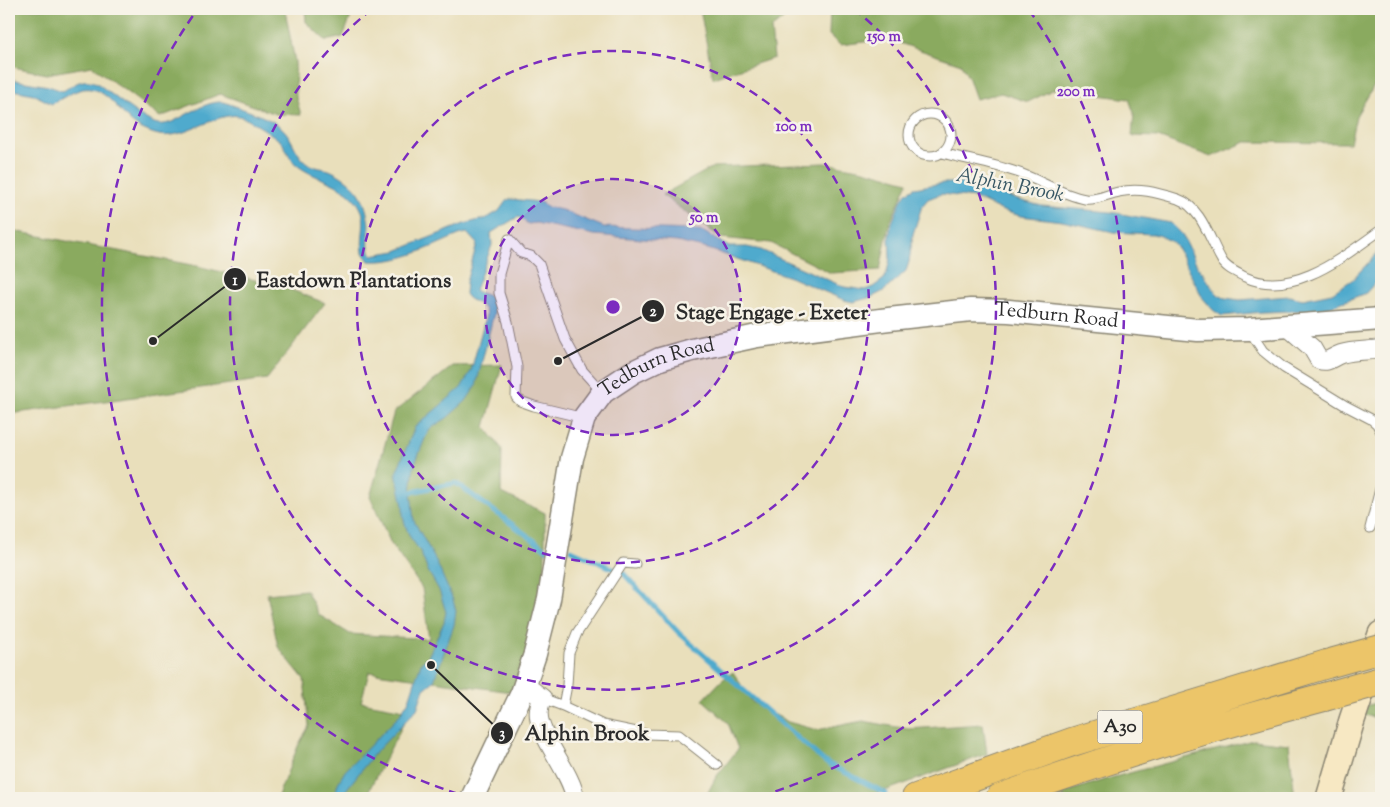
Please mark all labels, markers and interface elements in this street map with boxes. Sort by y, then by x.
text: 150 m [867,27,901,48]
text: 200 m [1057,82,1096,103]
text: 100 m [776,117,813,138]
water label: Alphin Brook [953,161,1067,211]
text: 50 m [689,208,719,229]
callout: Eastdown Plantations [222,261,462,297]
text: Eastdown Plantations [257,267,451,297]
text: 1 [232,271,238,292]
callout: Stage Engage - Exeter [641,293,879,329]
street label: Tedburn Road [994,296,1120,336]
centre of rings [604,298,622,316]
text: Stage Engage - Exeter [676,299,868,329]
text: 2 [649,302,657,323]
street label: Tedburn Road [593,331,717,405]
road number: A30 [1098,710,1142,744]
callout: Alphin Brook [489,715,659,751]
text: Alphin Brook [525,720,650,750]
text: 3 [499,724,505,745]

